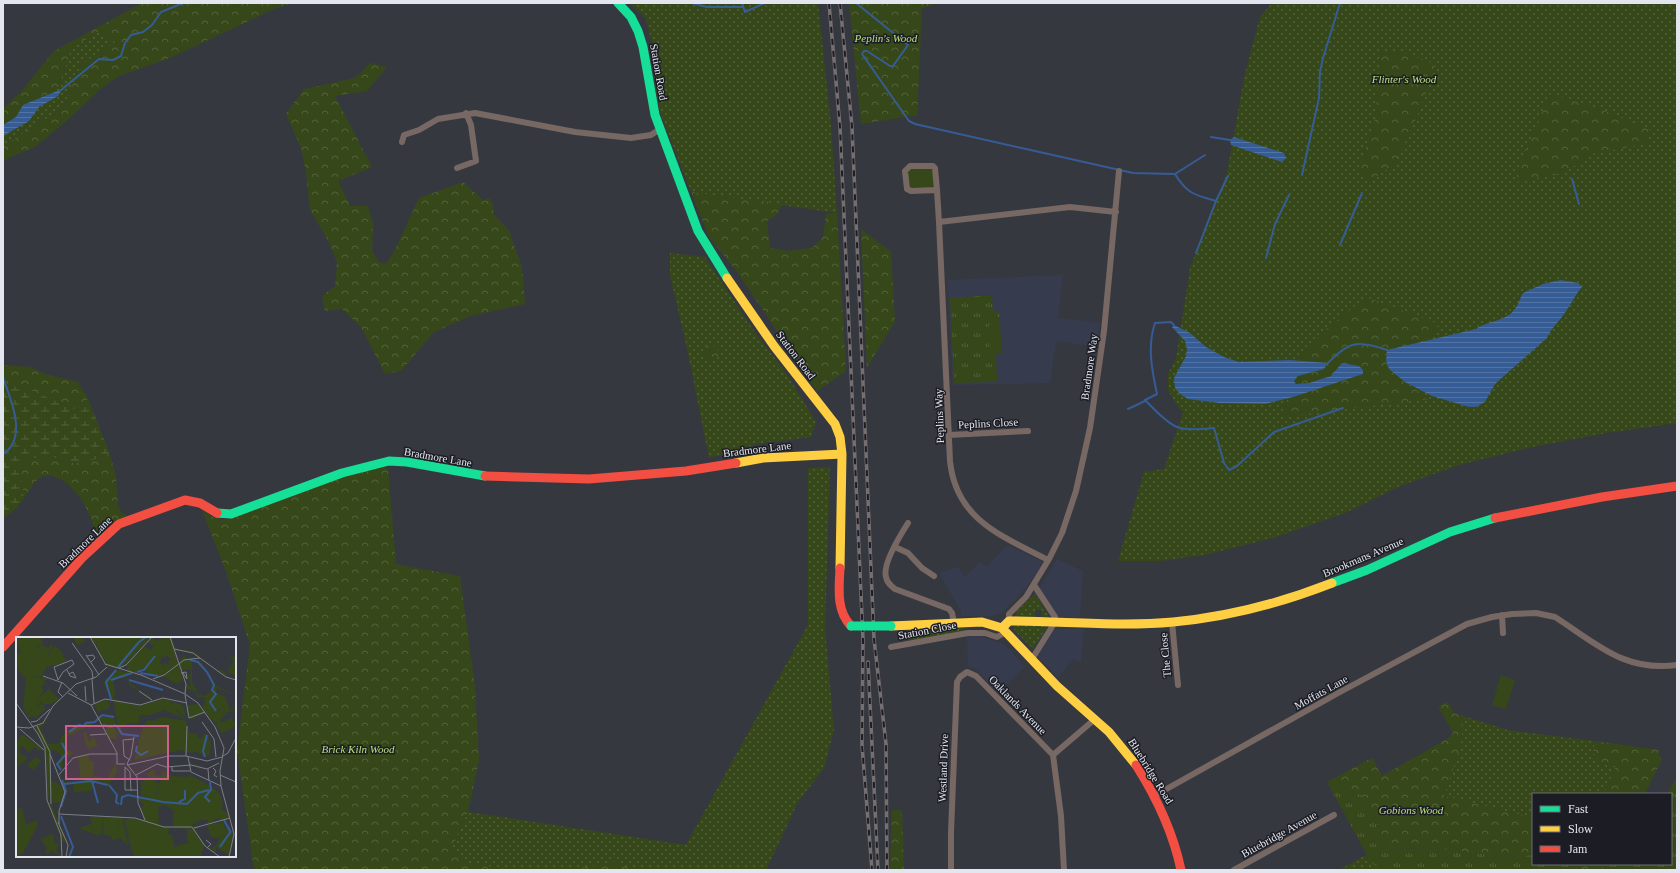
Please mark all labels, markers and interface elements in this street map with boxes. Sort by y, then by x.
park label: Peplin's Wood [854,32,918,44]
street label: Station Road [648,43,670,102]
park label: Flinter's Wood [1371,73,1437,85]
street label: Station Road [774,329,818,382]
street label: Bradmore Way [1078,333,1100,401]
street label: Peplins Way [932,388,946,444]
street label: Peplins Close [958,415,1018,431]
street label: Bradmore Lane [722,439,792,459]
street label: Bradmore Lane [403,445,473,469]
street label: Bradmore Lane [56,514,114,570]
street label: Brookmans Avenue [1321,535,1405,579]
street label: Station Close [897,618,957,642]
street label: The Close [1157,632,1173,678]
inset map [16,637,236,857]
street label: Moffats Lane [1292,672,1350,712]
street label: Oaklands Avenue [987,673,1049,737]
street label: Westland Drive [936,733,950,802]
street label: Bluebridge Road [1126,736,1176,806]
park label: Brick Kiln Wood [322,743,395,755]
legend [1532,793,1672,865]
text: Fast [1568,802,1589,816]
park label: Gobions Wood [1379,804,1444,816]
street label: Bluebridge Avenue [1239,808,1319,860]
text: Slow [1568,822,1593,836]
text: Jam [1568,842,1588,856]

